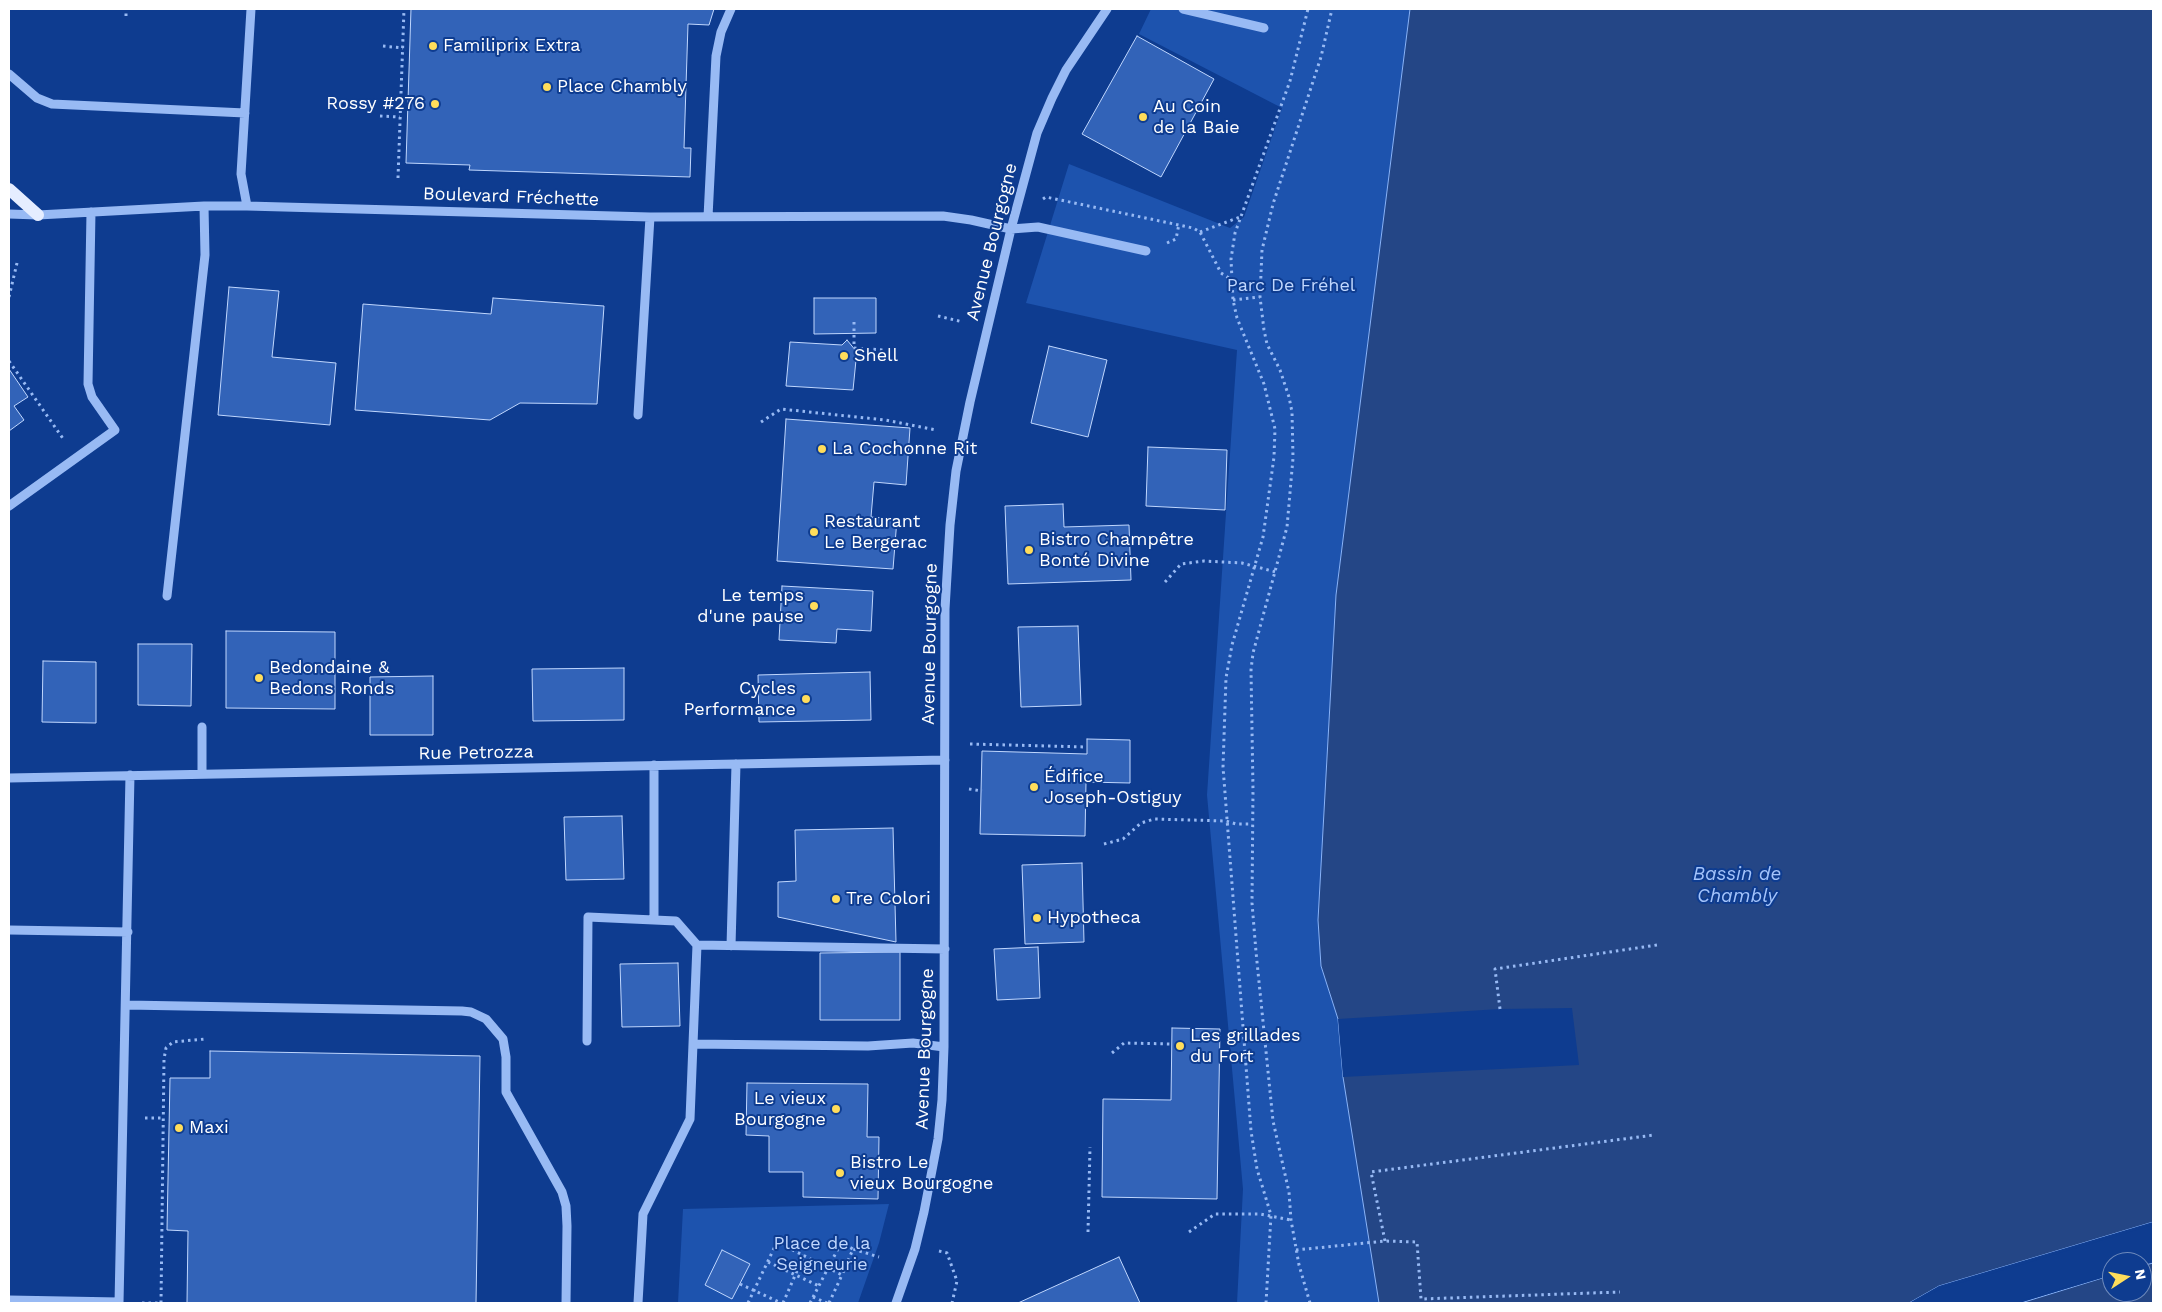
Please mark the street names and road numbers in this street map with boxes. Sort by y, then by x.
street label: Avenue Bourgogne [962,161,1022,323]
street label: Boulevard Fréchette [422,183,600,211]
street label: Avenue Bourgogne [918,563,942,725]
street label: Rue Petrozza [418,741,534,765]
street label: Avenue Bourgogne [911,968,939,1130]

